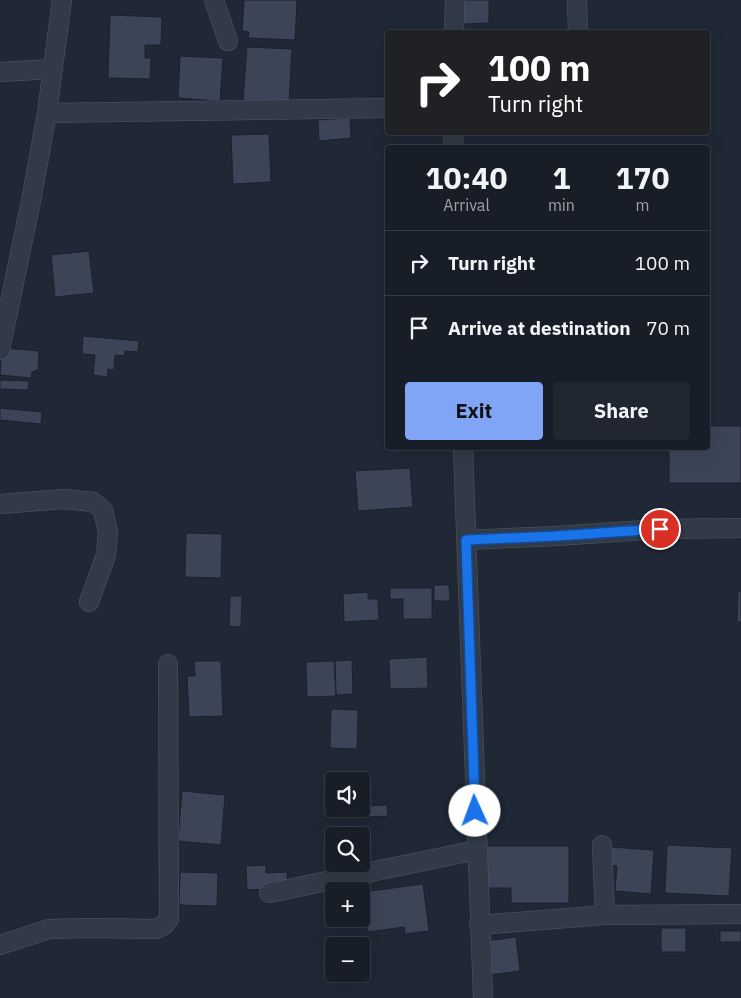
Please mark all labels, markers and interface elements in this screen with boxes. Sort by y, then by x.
text: 100 m [488,45,591,91]
icon: right [405,50,470,115]
text: Turn right [488,89,583,118]
text: 10:40 [426,158,507,197]
text: 1 [552,158,570,197]
text: 170 [615,158,669,197]
text: Arrival [443,195,490,215]
text: min [548,195,575,215]
text: m [635,195,649,215]
icon: right [405,249,433,277]
text: Turn right [448,251,535,275]
text: 100 m [635,251,690,275]
icon: arrive [405,314,433,342]
text: Arrive at destination [448,316,631,340]
text: 70 m [646,316,690,340]
button: Exit [405,382,543,440]
button: Share [553,382,690,440]
pin [639,508,681,550]
icon: arrive [646,515,674,543]
map controls [325,772,370,982]
button: sound [325,772,370,817]
position arrow [448,784,500,836]
button: search [325,827,370,872]
button: + [325,882,370,927]
button: − [325,937,370,982]

